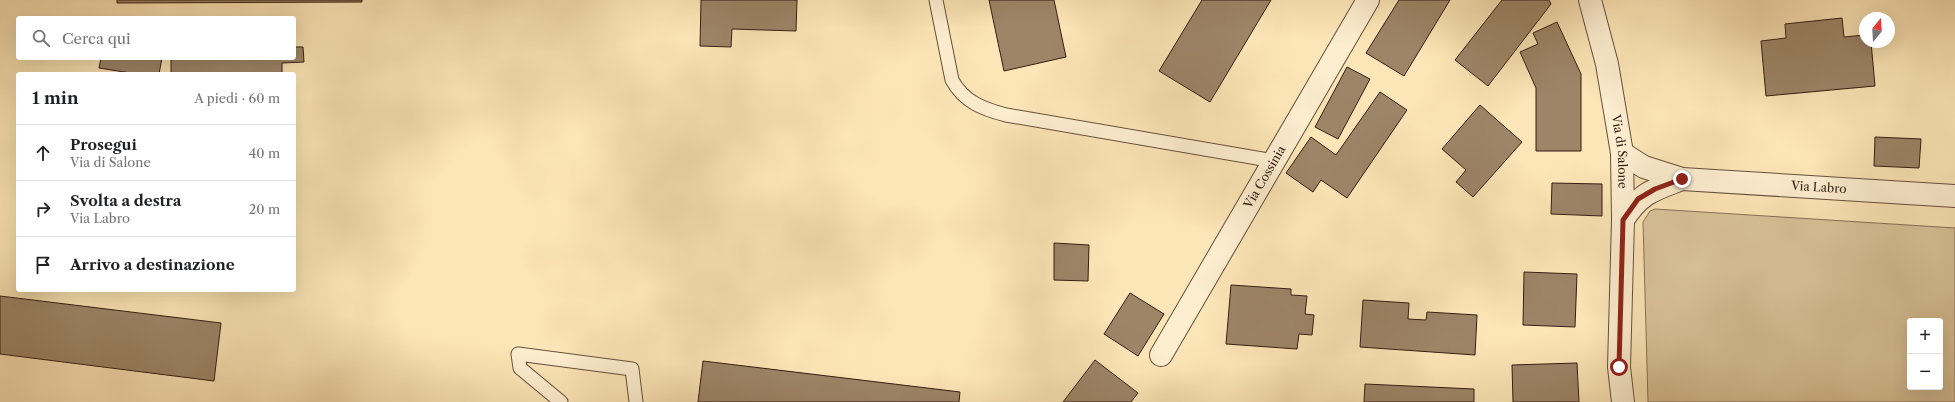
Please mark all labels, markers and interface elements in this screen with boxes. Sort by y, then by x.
north arrow [1859,12,1895,48]
search box [16,16,296,60]
icon: search [30,27,52,49]
text: Cerca qui [62,29,131,48]
text: 1 min [32,88,79,108]
text: A piedi · 60 m [194,90,280,106]
street label: Via di Salone [1608,112,1631,189]
text: Prosegui [70,135,137,154]
icon: ahead [32,142,54,164]
street label: Via Cossinia [1240,142,1289,212]
text: 40 m [249,145,280,161]
text: Via di Salone [70,154,151,170]
route end [1673,170,1691,188]
street label: Via Labro [1790,178,1847,196]
text: Svolta a destra [70,191,181,210]
icon: right [32,198,54,220]
text: 20 m [249,201,280,217]
text: Via Labro [70,210,130,226]
icon: arrive [32,254,54,276]
text: Arrivo a destinazione [70,255,235,274]
map controls [1907,318,1943,390]
button: + [1907,318,1943,354]
button: − [1907,354,1943,390]
route start [1610,358,1628,376]

